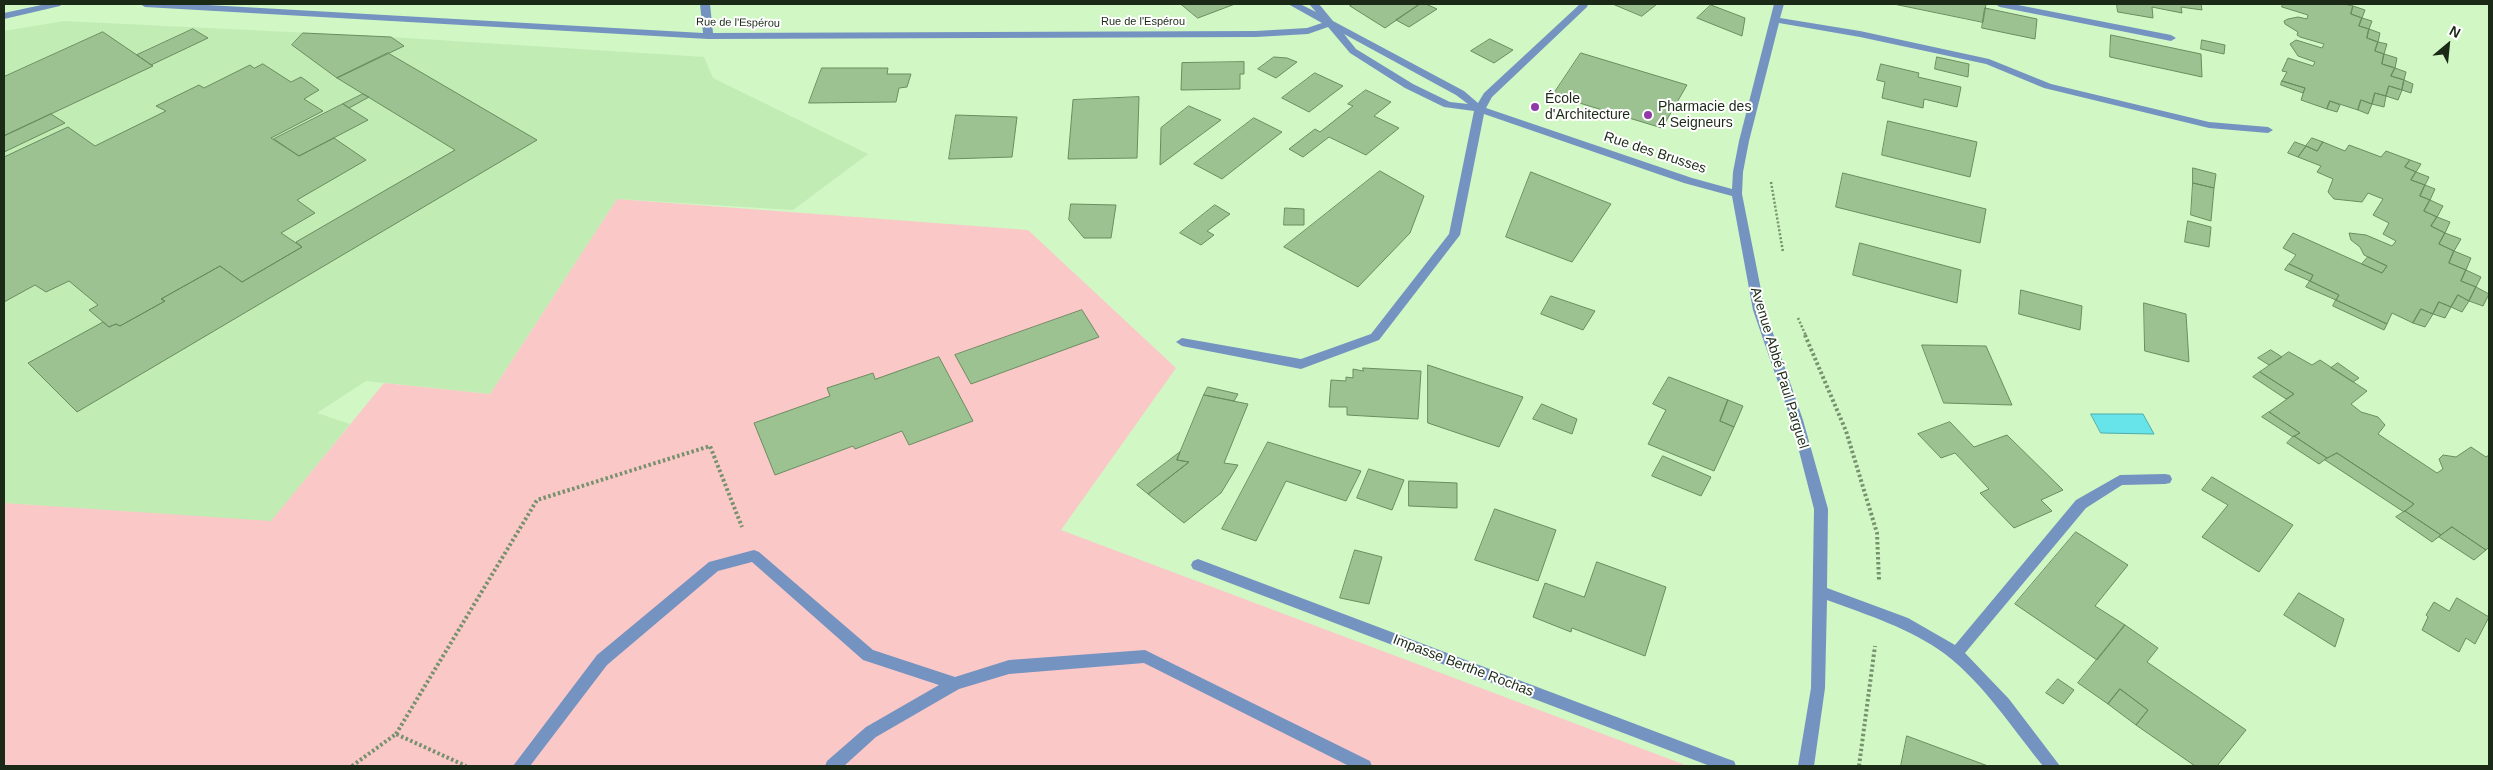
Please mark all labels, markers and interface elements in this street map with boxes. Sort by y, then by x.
street label: Rue de l'Espérou [1101,15,1185,29]
street label: Rue de l'Espérou [696,16,780,30]
north arrow [2423,20,2473,70]
text: N [2447,22,2463,41]
place label: École d'Architecture [1545,91,1630,124]
place label: Pharmacie des 4 Seigneurs [1658,99,1751,132]
marker: École d'Architecture [1529,101,1541,113]
marker: Pharmacie des 4 Seigneurs [1642,109,1654,121]
street label: Rue des Brusses [1602,129,1708,177]
street label: Avenue Abbé Paul Parguel [1746,285,1812,451]
street label: Impasse Berthe Rochas [1390,631,1536,701]

